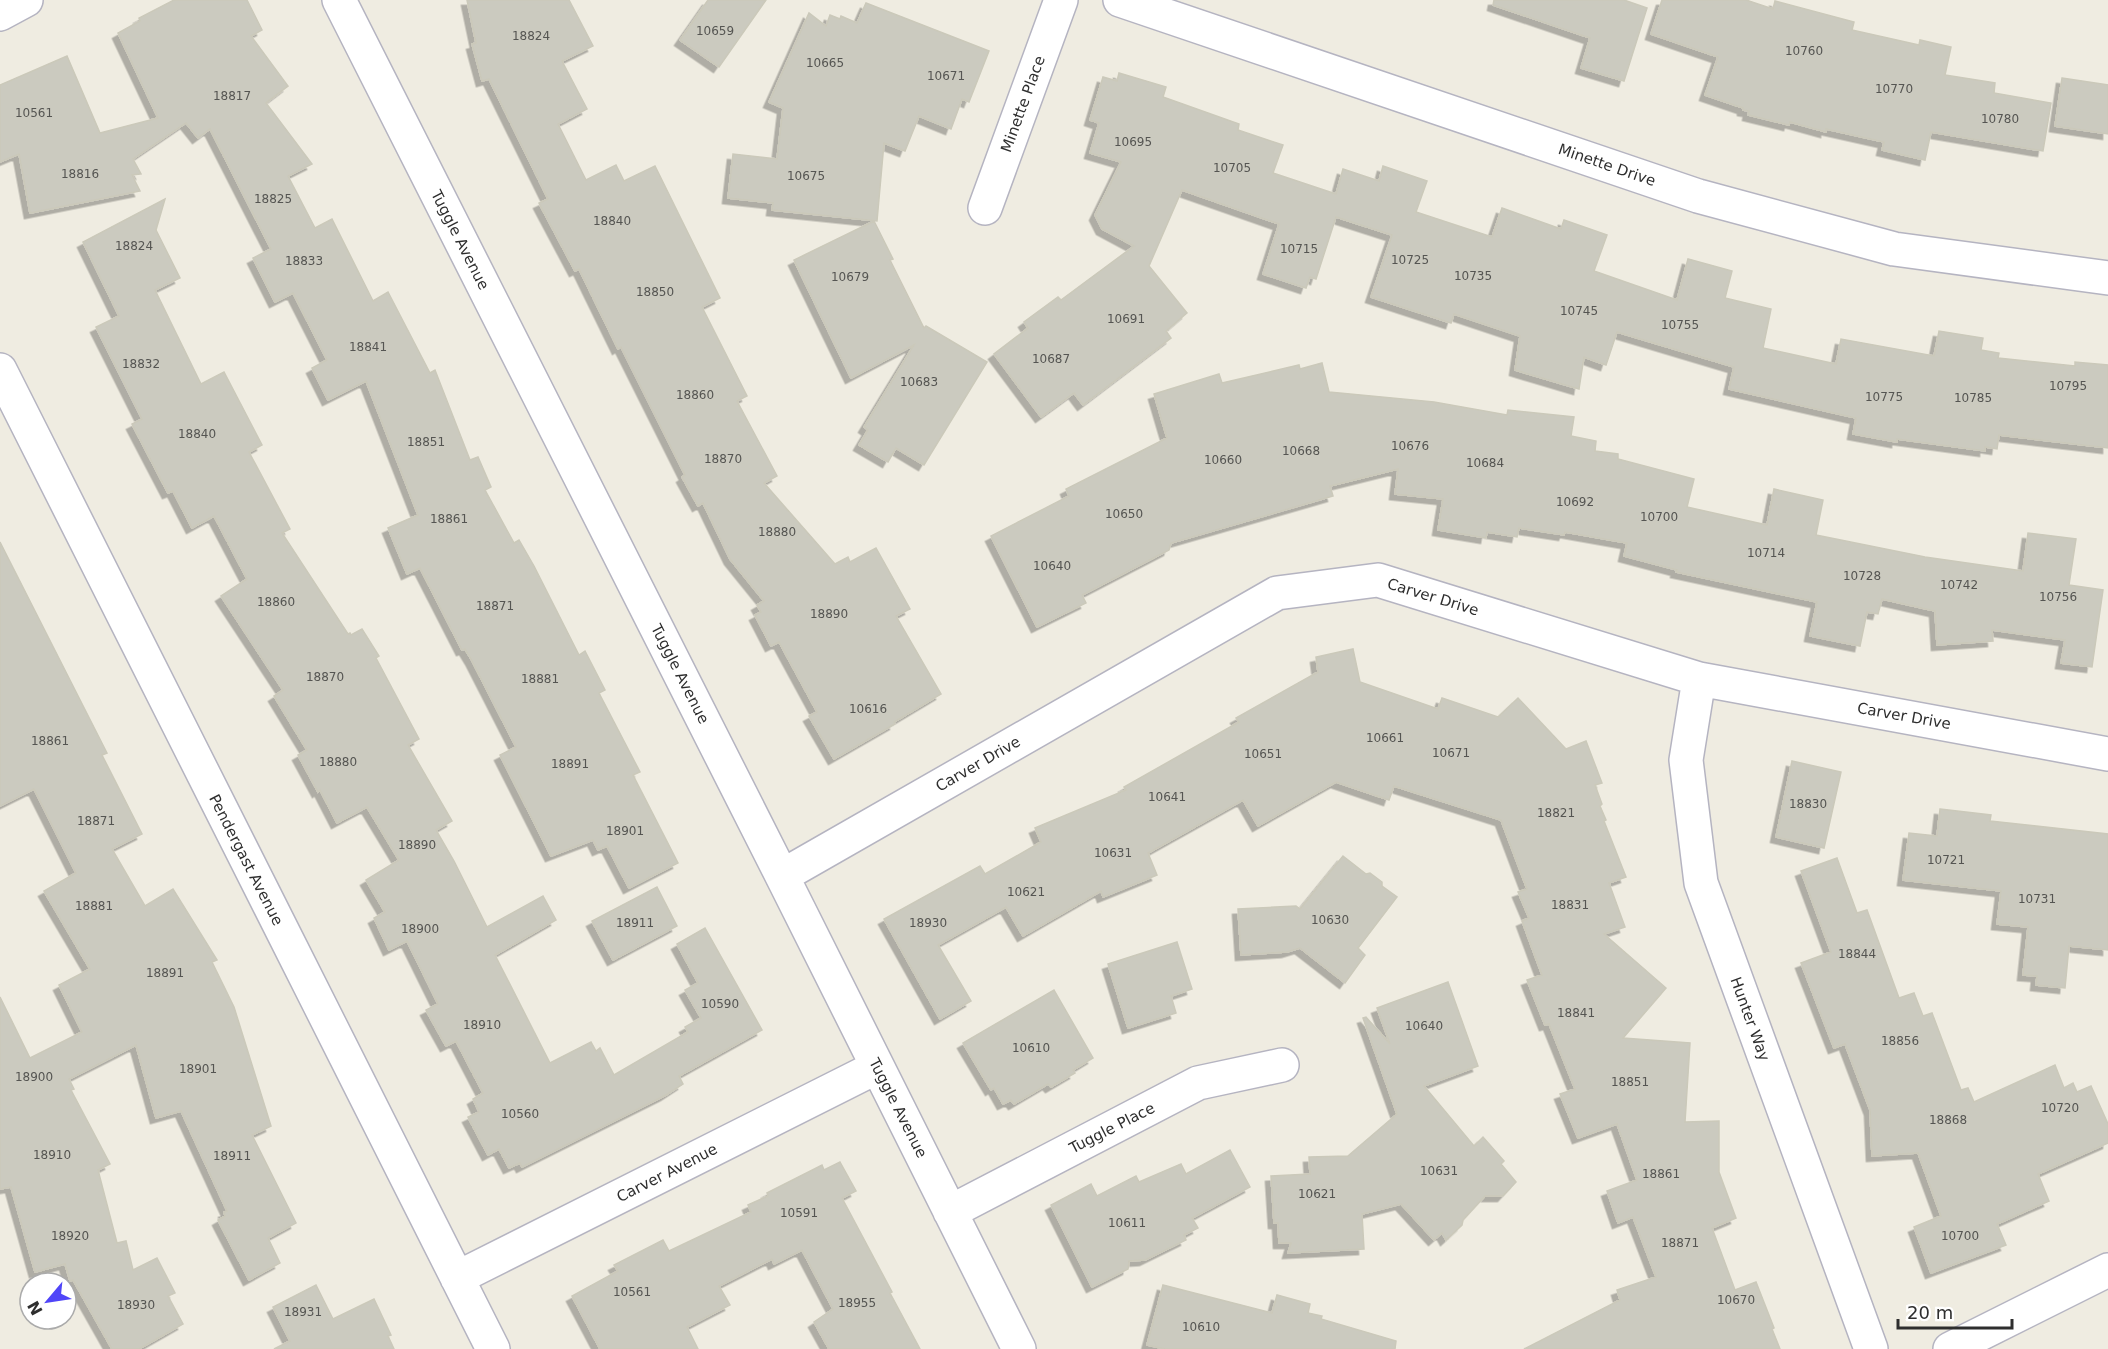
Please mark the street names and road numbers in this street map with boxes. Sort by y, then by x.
street label: Minette Place [997,53,1049,155]
street label: Minette Drive [1556,140,1658,190]
street label: Tuggle Avenue [427,186,493,293]
street label: Carver Drive [1385,575,1481,619]
street label: Tuggle Avenue [647,620,713,727]
street label: Carver Drive [1856,699,1952,733]
street label: Carver Drive [932,732,1024,796]
street label: Pendergast Avenue [205,791,287,929]
street label: Hunter Way [1726,974,1774,1064]
street label: Tuggle Avenue [865,1054,931,1161]
street label: Tuggle Place [1065,1099,1158,1158]
street label: Carver Avenue [614,1140,720,1206]

